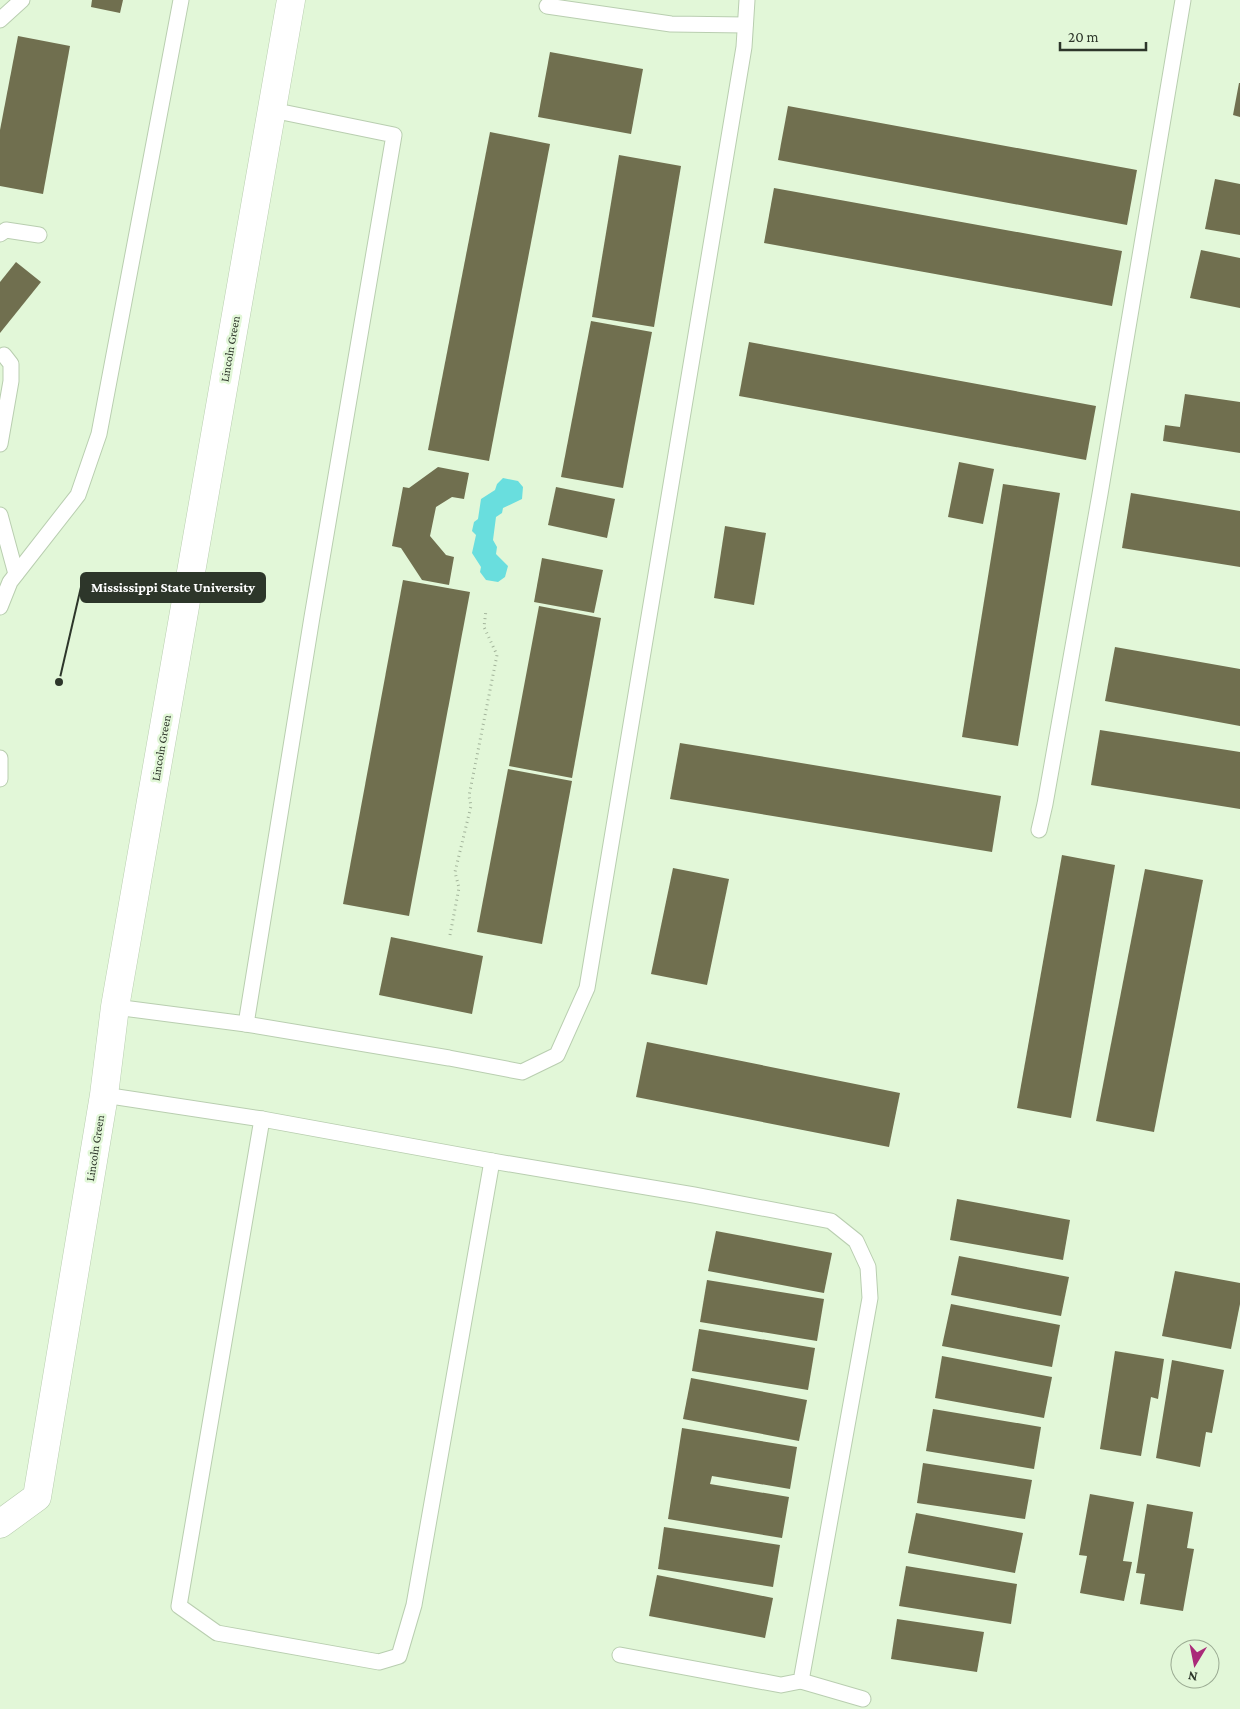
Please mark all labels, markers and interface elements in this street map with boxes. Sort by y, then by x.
scale bar [1060,20,1146,52]
text: 20 m [1068,29,1099,45]
street label: Lincoln Green [217,314,243,383]
callout: Mississippi State University [81,573,265,602]
text: Mississippi State University [91,579,255,595]
street label: Lincoln Green [148,713,174,782]
street label: Lincoln Green [83,1113,107,1182]
north arrow [1170,1639,1220,1689]
text: N [1186,1668,1199,1686]

